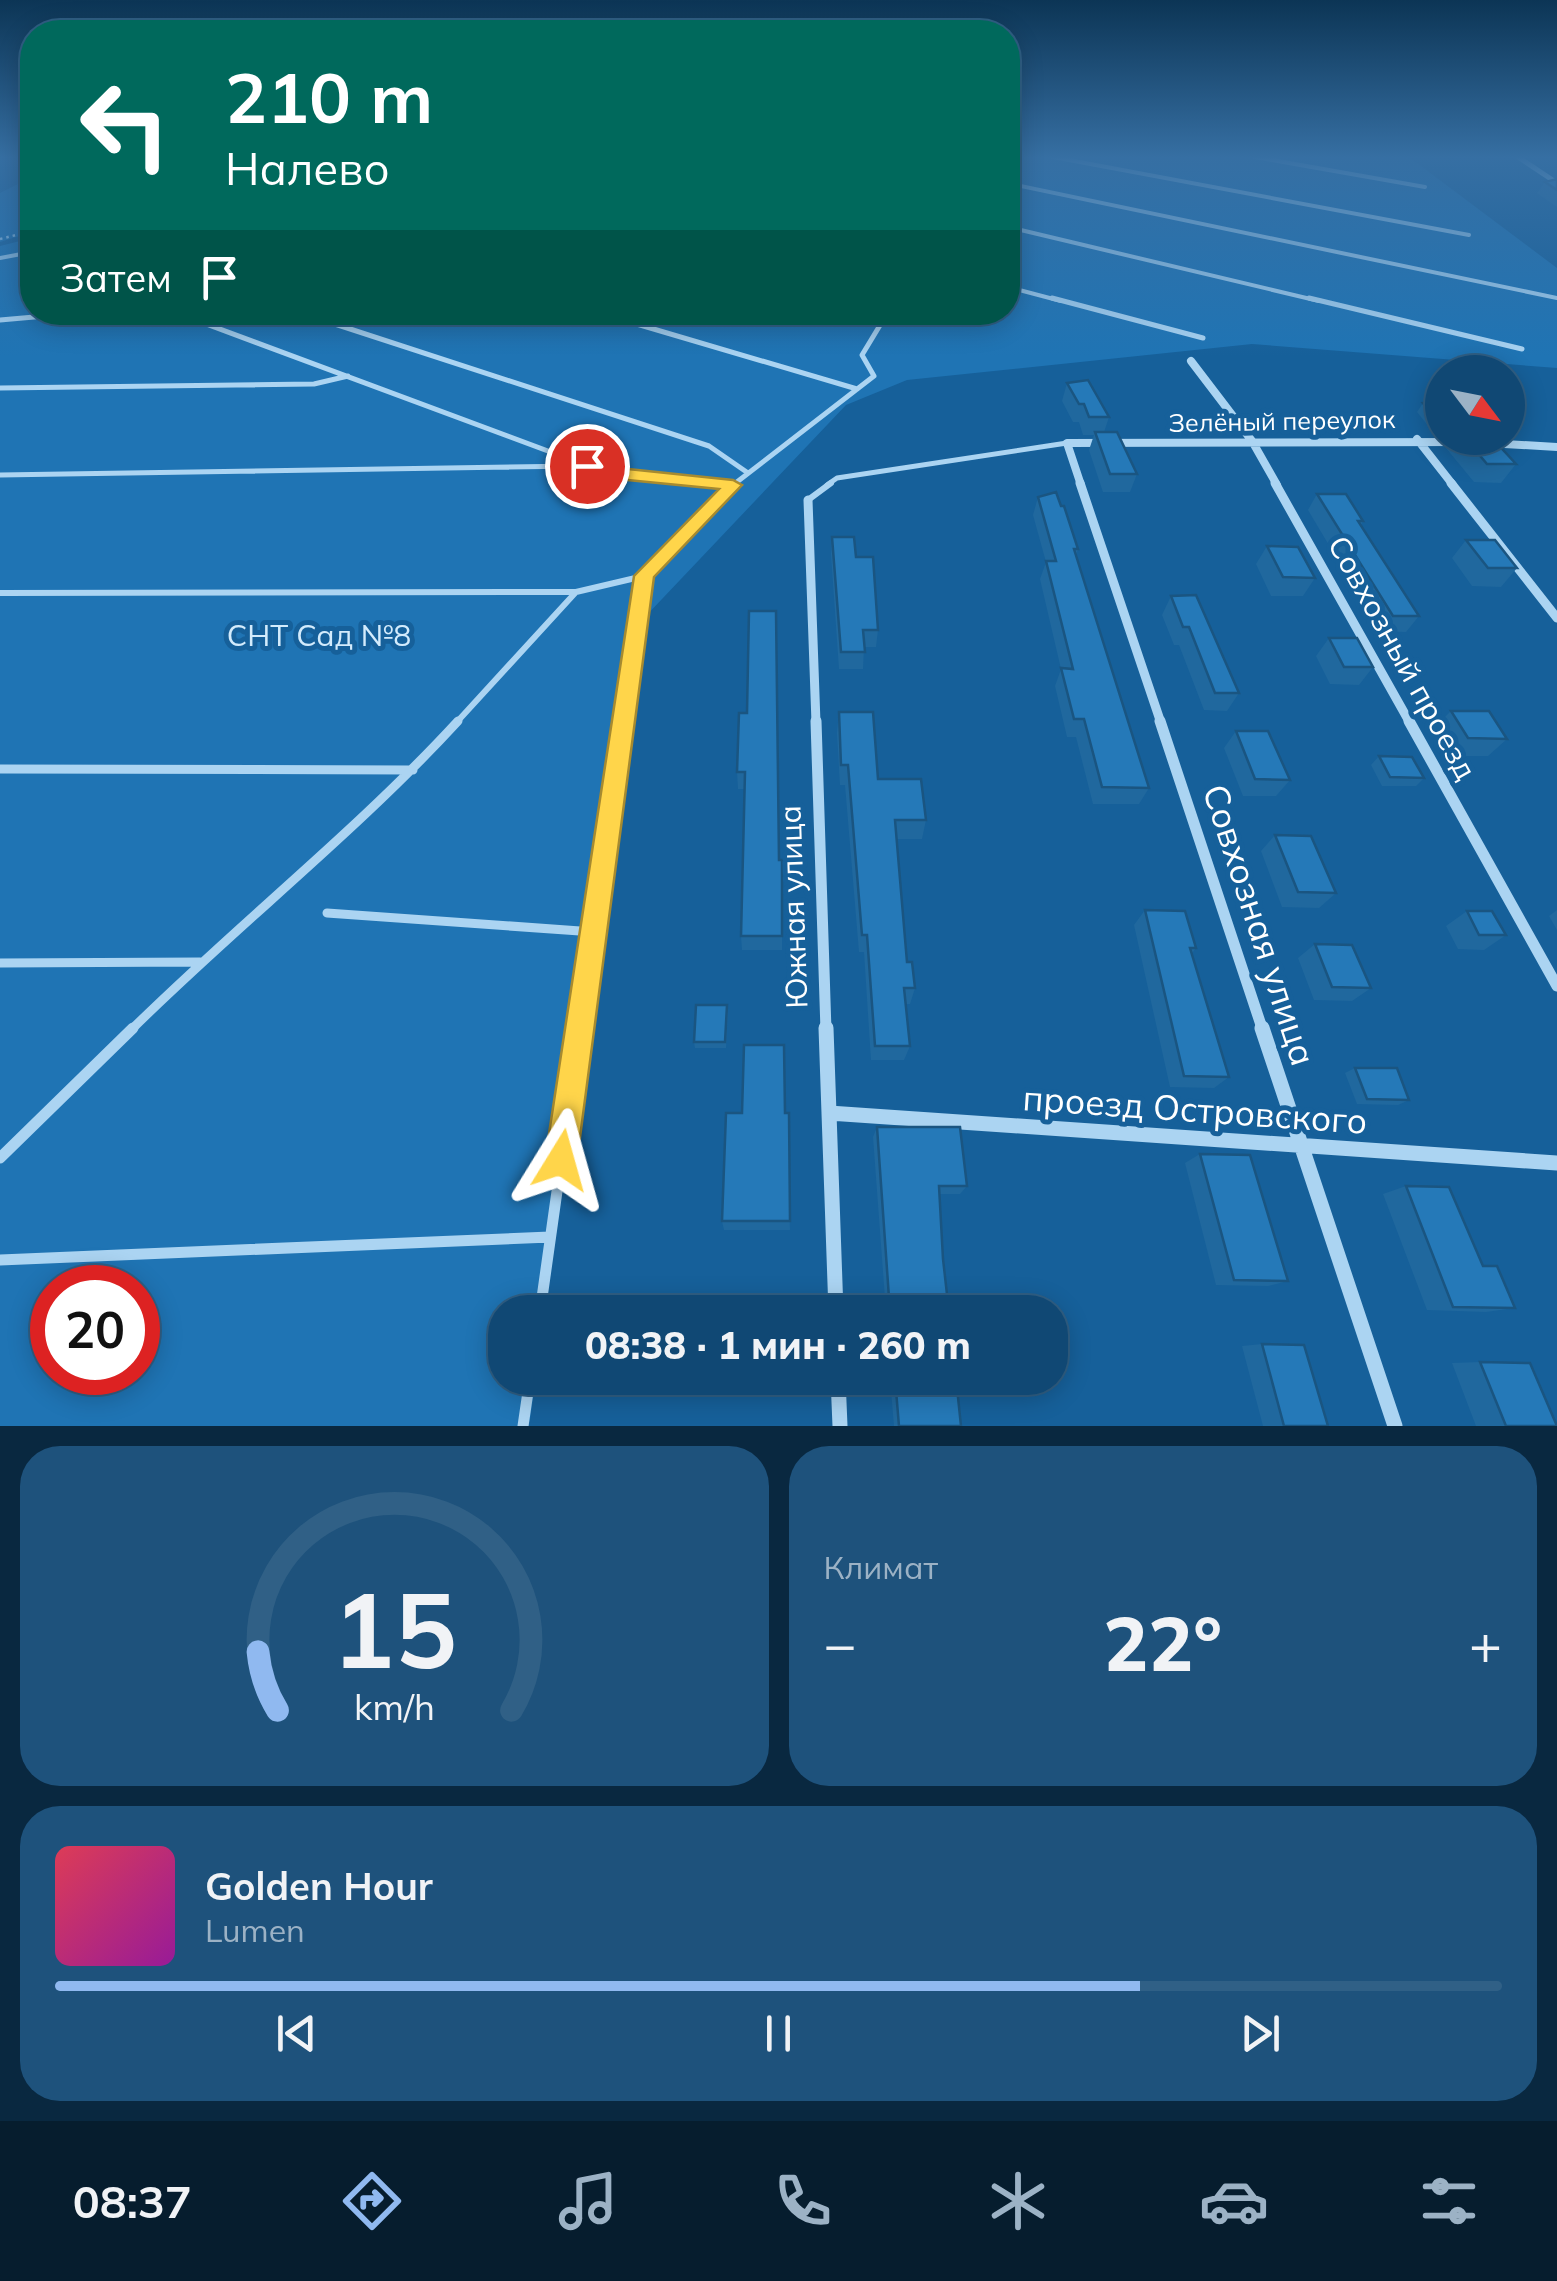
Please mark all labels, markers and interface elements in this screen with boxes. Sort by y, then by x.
text: 210 m [225,53,433,141]
icon: left [60,60,190,190]
text: Налево [225,140,390,196]
icon: arrive [192,250,247,305]
text: Затем [60,254,172,302]
north arrow [1425,355,1525,455]
map controls [1425,355,1525,455]
street label: Зелёный переулок [1168,403,1396,438]
pin [545,424,630,509]
icon: arrive [560,439,615,494]
street label: Совхозный проезд [1320,529,1486,786]
park label: СНТ Сад №8 [227,616,411,654]
street label: Совхозная улица [1194,779,1326,1071]
street label: Южная улица [770,805,816,1009]
street label: проезд Островского [1021,1075,1369,1143]
position arrow [509,1108,613,1212]
speed limit sign: 20 [30,1265,160,1395]
text: 08:38 · 1 мин · 260 m [585,1321,971,1369]
text: Климат [824,1547,938,1587]
text: 15 [332,1563,457,1694]
text: 22° [1103,1596,1222,1690]
text: − [824,1609,857,1678]
text: + [1469,1609,1502,1678]
text: km/h [354,1684,435,1729]
text: Golden Hour [205,1862,433,1910]
text: Lumen [205,1910,305,1950]
icon: previous [269,2006,324,2061]
icon: pause [751,2006,806,2061]
icon: next [1233,2006,1288,2061]
icon: directions [337,2166,407,2236]
icon: music [553,2166,623,2236]
icon: phone [768,2166,838,2236]
icon: climate [983,2166,1053,2236]
icon: car [1199,2166,1269,2236]
icon: filters [1414,2166,1484,2236]
text: 08:37 [73,2173,192,2229]

